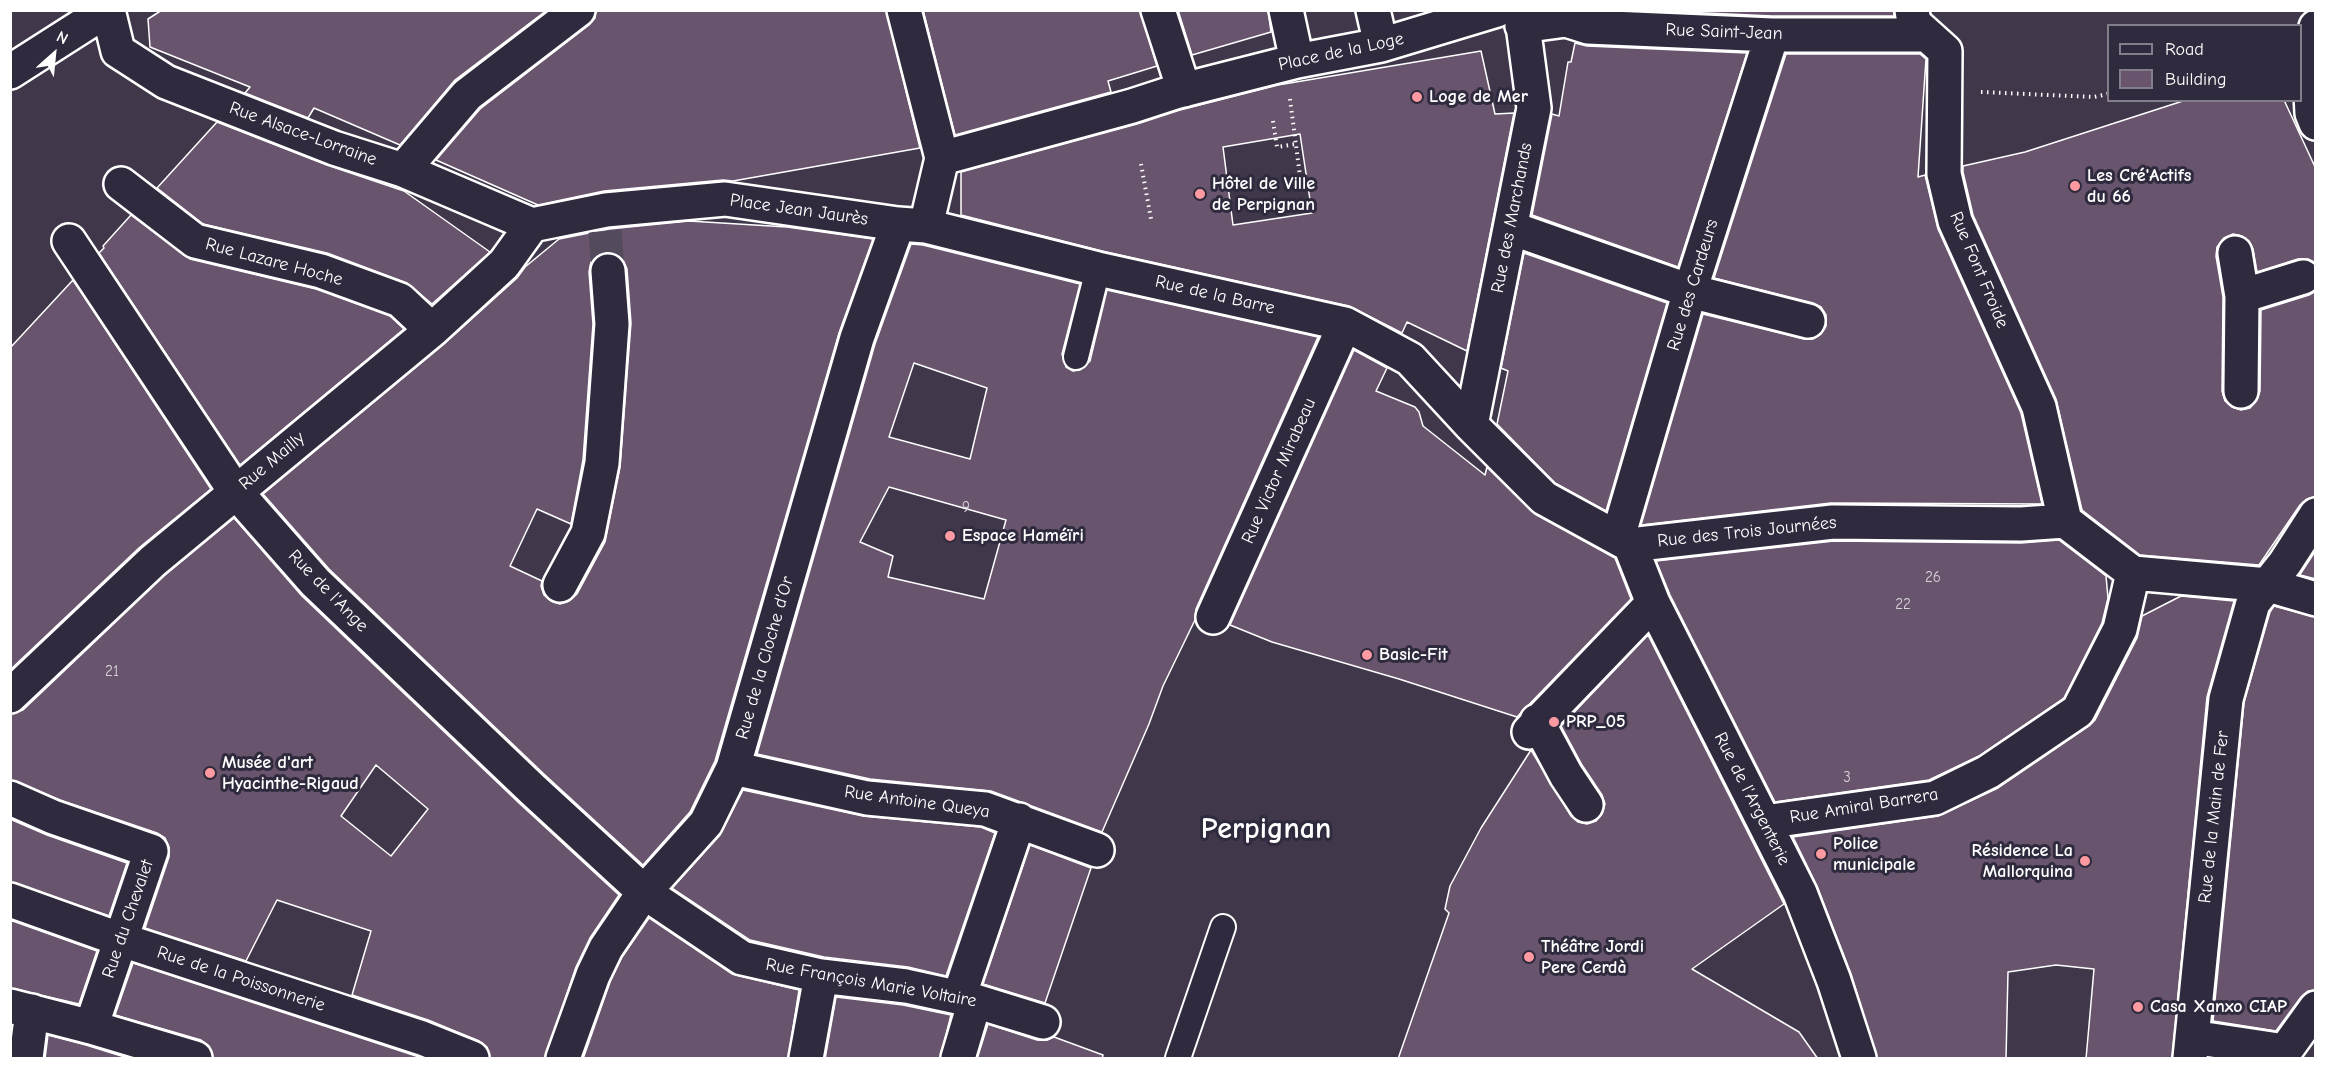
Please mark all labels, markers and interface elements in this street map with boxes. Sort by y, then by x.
street label: Rue Saint-Jean [1665,19,1783,45]
north arrow [24,24,84,84]
legend [2107,24,2302,102]
text: N [53,28,71,48]
street label: Place de la Loge [1276,28,1406,76]
text: Road [2165,39,2204,60]
text: Building [2165,69,2227,90]
place label: Loge de Mer [1429,86,1528,108]
marker: Loge de Mer [1410,90,1424,104]
street label: Rue Alsace-Lorraine [226,97,380,171]
street label: Rue des Marchands [1487,141,1537,295]
place label: Les Cré'Actifs du 66 [2087,165,2191,207]
place label: Hôtel de Ville de Perpignan [1212,173,1315,216]
marker: Les Cré'Actifs du 66 [2068,179,2082,193]
marker: Hôtel de Ville de Perpignan [1193,187,1207,201]
street label: Place Jean Jaurès [729,190,869,230]
street label: Rue Font Froide [1945,209,2013,331]
street label: Rue des Cardeurs [1663,217,1723,353]
street label: Rue Lazare Hoche [203,233,345,291]
street label: Rue de la Barre [1153,271,1277,319]
street label: Rue Victor Mirabeau [1237,395,1321,547]
street label: Rue Mailly [235,427,309,495]
house number: 9 [962,499,970,517]
street label: Rue des Trois Journées [1656,512,1838,552]
place label: Espace Haméïri [962,525,1084,547]
marker: Espace Haméïri [943,529,957,543]
street label: Rue de l'Ange [283,545,373,637]
house number: 26 [1925,569,1941,587]
street label: Rue de la Cloche d'Or [731,574,799,742]
house number: 22 [1895,596,1911,614]
place label: Basic-Fit [1379,644,1448,666]
marker: Basic-Fit [1360,648,1374,662]
house number: 21 [105,663,119,681]
place label: PRP_05 [1566,711,1626,733]
marker: PRP_05 [1547,715,1561,729]
street label: Rue de l'Argenterie [1709,729,1795,869]
street label: Rue de la Main de Fer [2194,730,2234,904]
place label: Musée d'art Hyacinthe-Rigaud [222,752,359,795]
marker: Musée d'art Hyacinthe-Rigaud [203,766,217,780]
house number: 3 [1843,769,1851,787]
street label: Rue Antoine Queya [843,781,991,823]
street label: Rue Amiral Barrera [1788,784,1940,828]
district label: Perpignan [1201,812,1331,848]
place label: Police municipale [1833,833,1915,876]
place label: Résidence La Mallorquina [1972,840,2073,882]
marker: Police municipale [1814,847,1828,861]
marker: Résidence La Mallorquina [2078,854,2092,868]
street label: Rue du Chevalet [98,857,158,981]
place label: Théâtre Jordi Pere Cerdà [1541,936,1644,978]
street label: Rue de la Poissonnerie [154,942,328,1016]
marker: Théâtre Jordi Pere Cerdà [1522,950,1536,964]
street label: Rue François Marie Voltaire [764,954,978,1012]
place label: Casa Xanxo CIAP [2150,996,2287,1018]
marker: Casa Xanxo CIAP [2131,1000,2145,1014]

